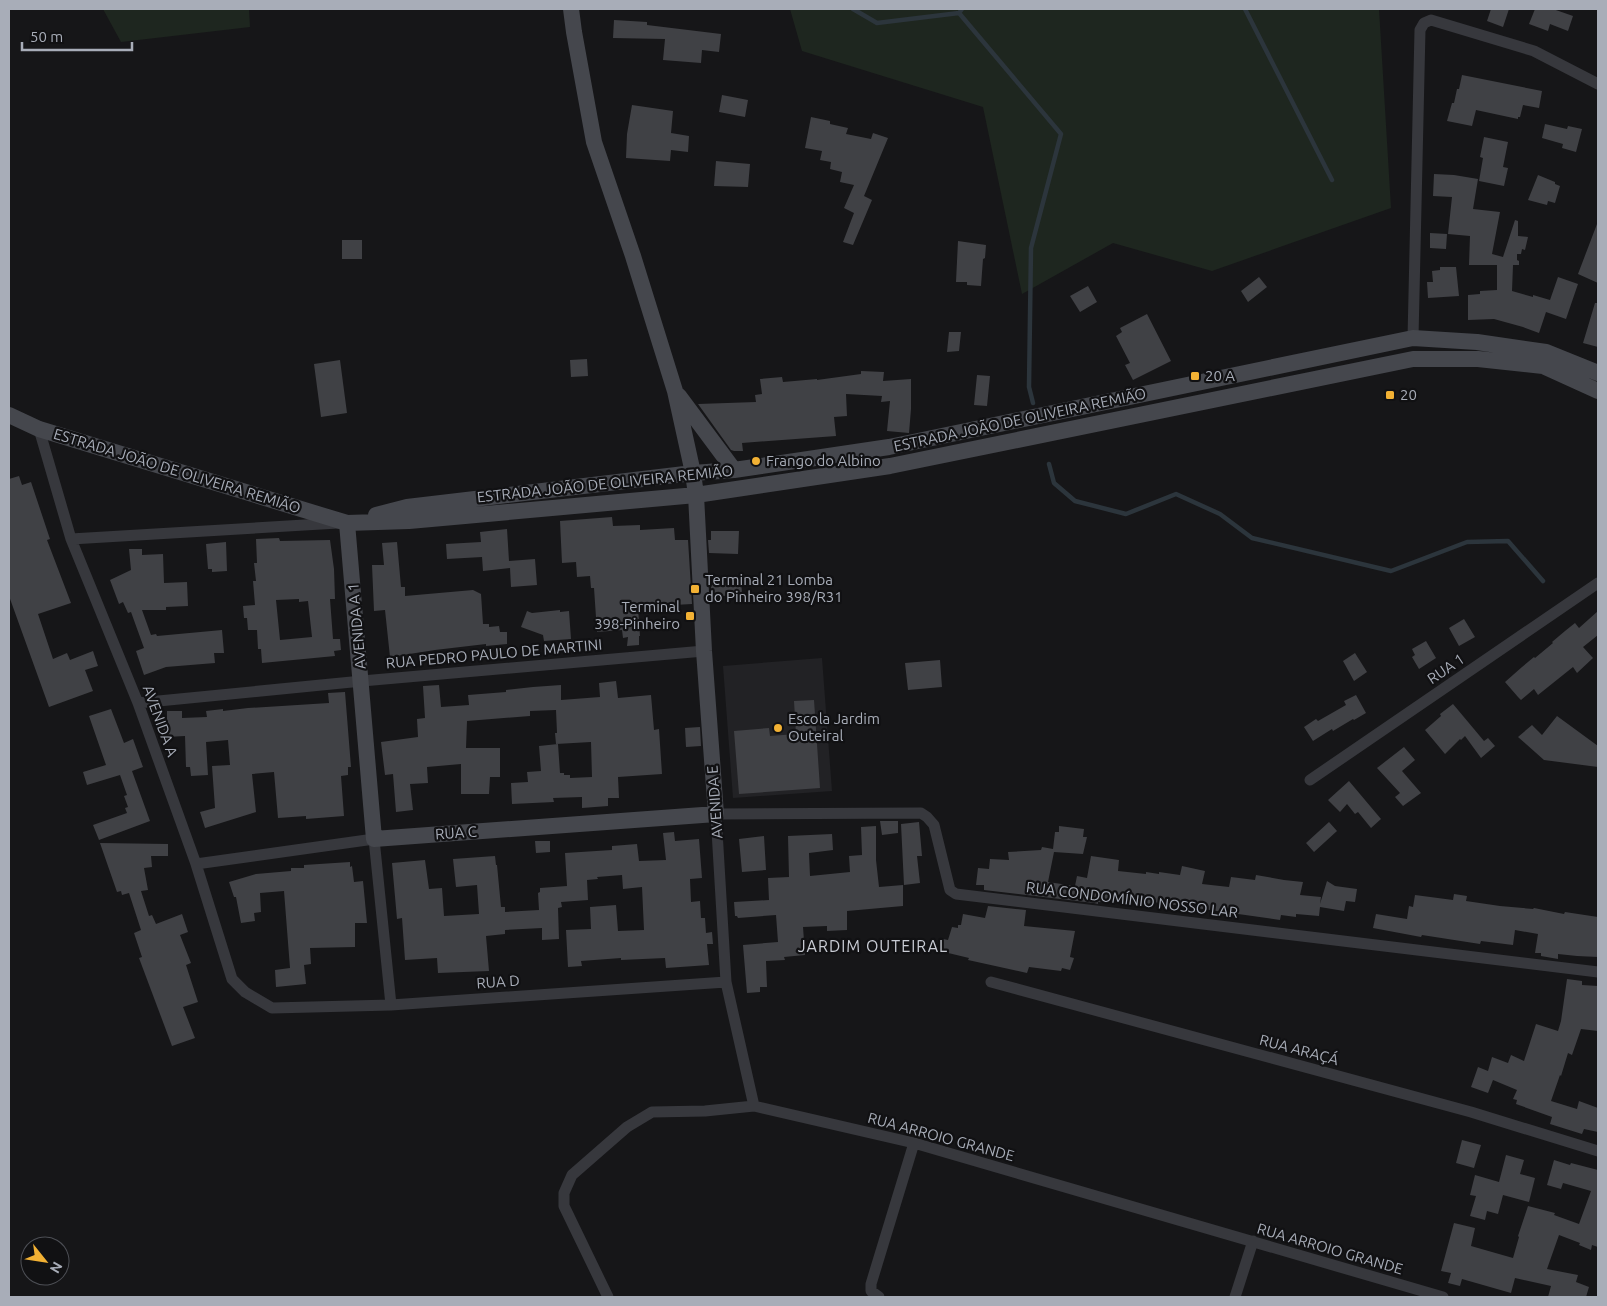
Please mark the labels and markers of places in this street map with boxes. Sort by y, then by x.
place label: 20 A [1205,367,1235,384]
marker: 20 A [1189,370,1201,382]
place label: 20 [1400,386,1417,403]
marker: 20 [1384,389,1396,401]
place label: Frango do Albino [766,452,881,469]
marker: Frango do Albino [750,455,762,467]
place label: Terminal 21 Lomba do Pinheiro 398/R31 [705,571,843,605]
marker: Terminal 21 Lomba do Pinheiro 398/R31 [689,583,701,595]
place label: Terminal 398-Pinheiro [594,598,680,632]
marker: Terminal 398-Pinheiro [684,610,696,622]
place label: Escola Jardim Outeiral [788,710,880,744]
marker: Escola Jardim Outeiral [772,722,784,734]

